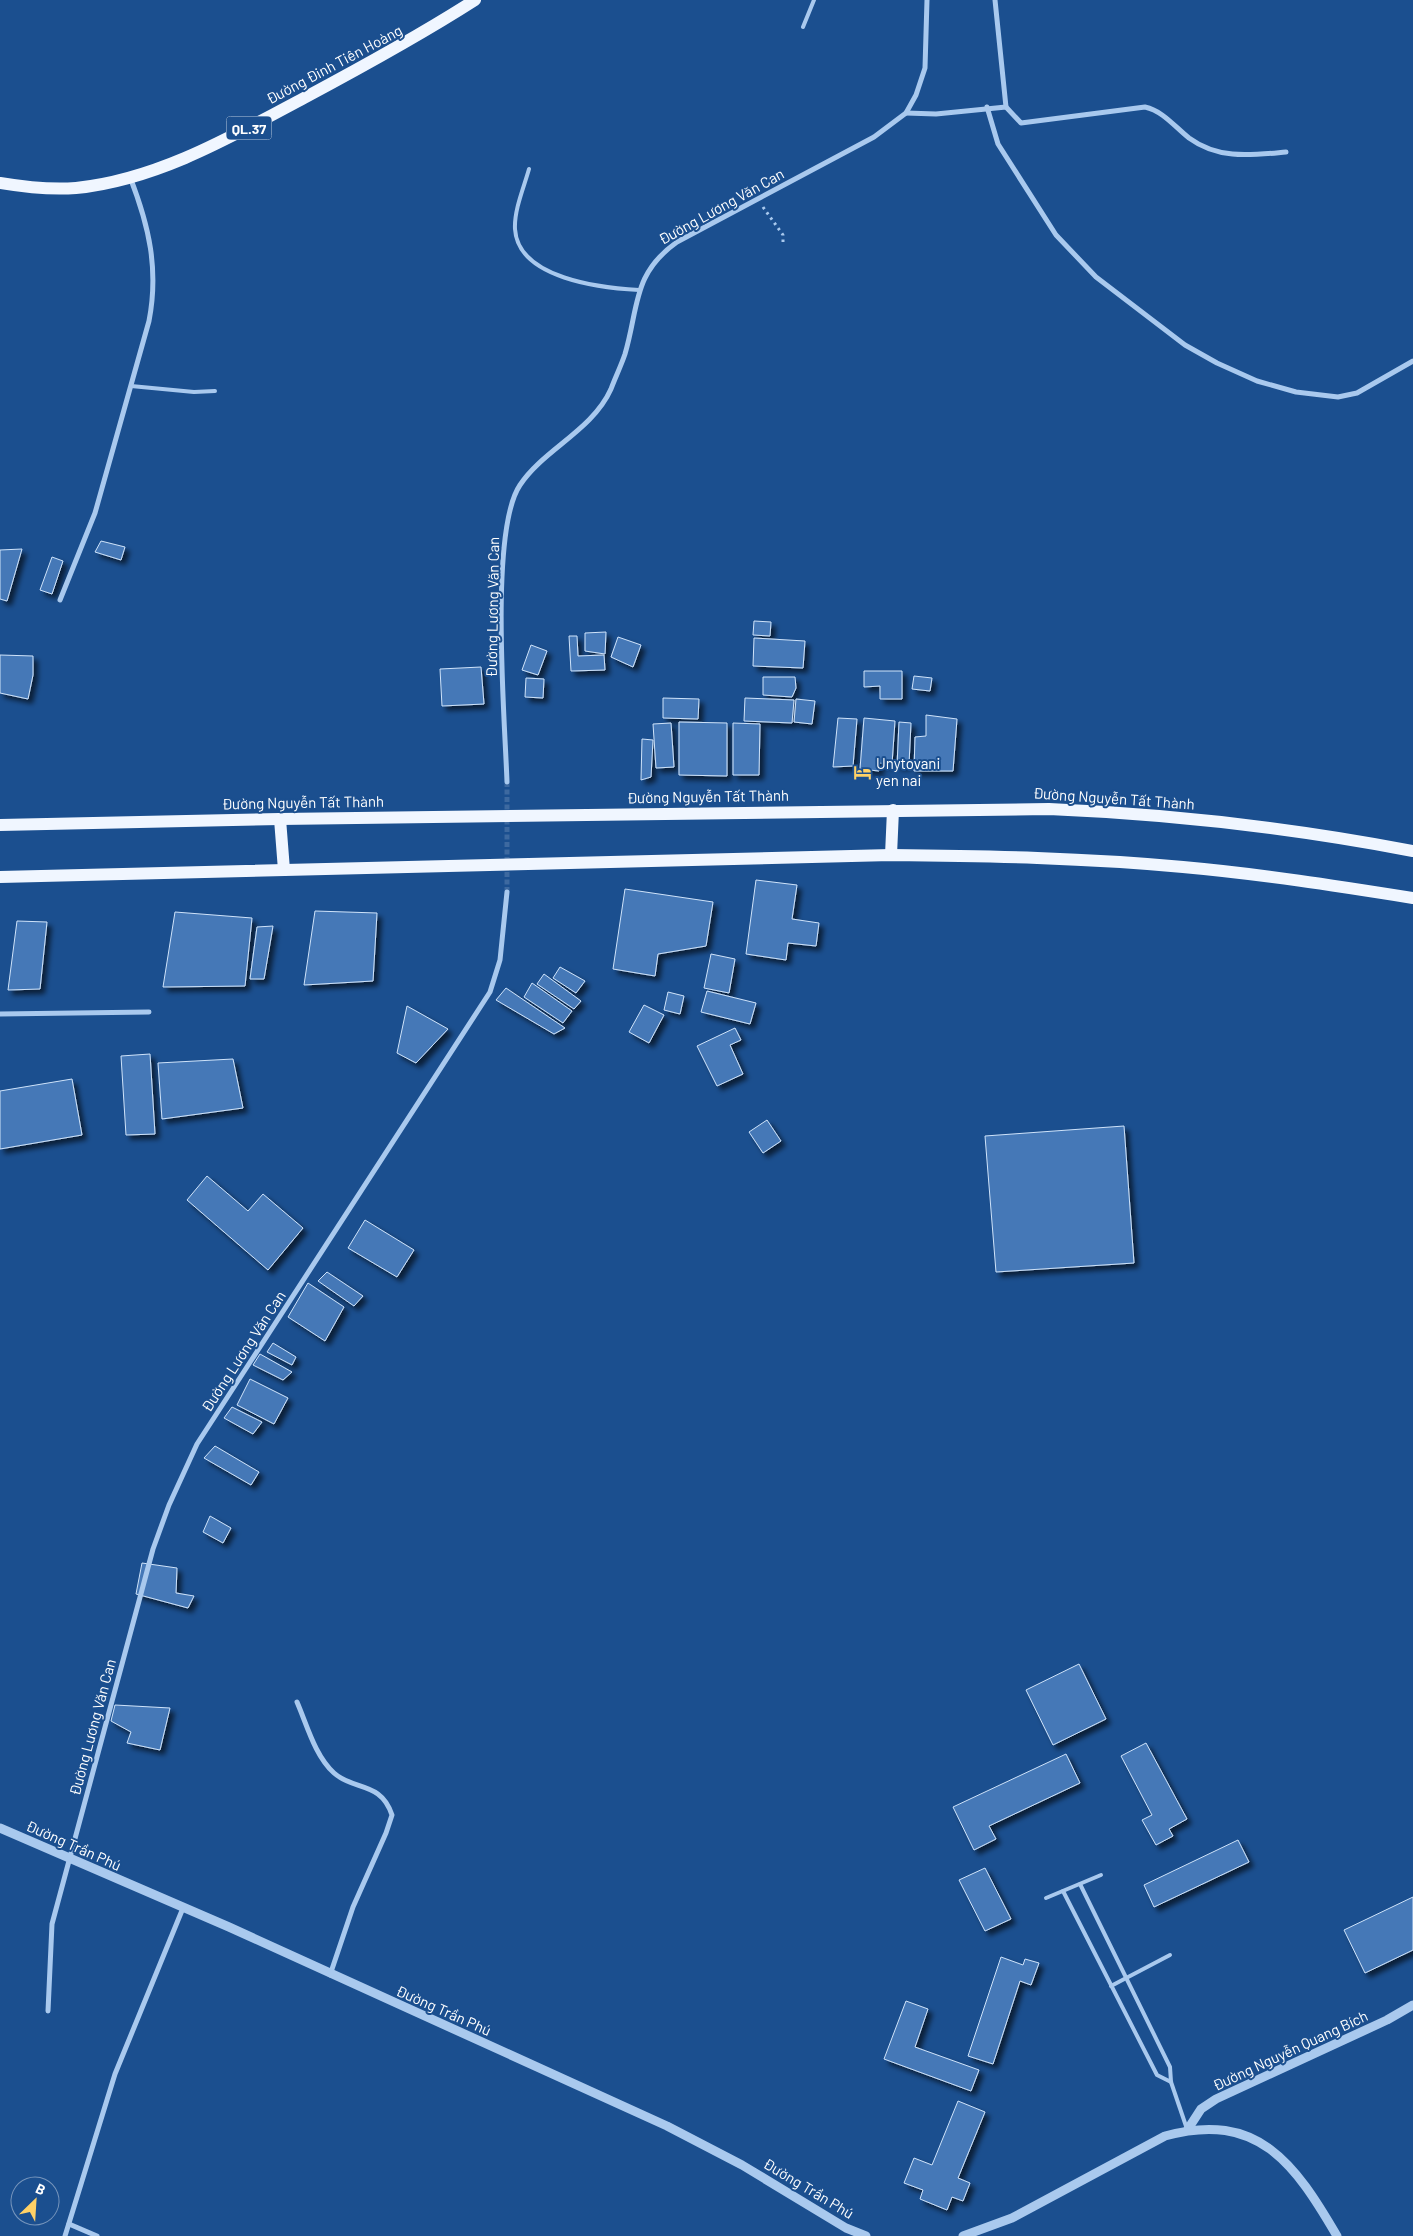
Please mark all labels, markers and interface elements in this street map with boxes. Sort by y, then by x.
street label: Đường Đinh Tiên Hoàng [263,20,405,108]
road number: QL.37 [226,116,272,140]
street label: Đường Lương Văn Can [655,164,787,248]
street label: Đường Lương Văn Can [482,537,502,677]
place label: Unytovani yen nai [876,754,940,789]
hotel icon: Unytovani yen nai [852,762,872,782]
street label: Đường Nguyễn Tất Thành [1033,783,1195,813]
street label: Đường Nguyễn Tất Thành [627,786,789,806]
street label: Đường Nguyễn Tất Thành [222,792,384,812]
street label: Đường Lương Văn Can [197,1287,289,1415]
street label: Đường Lương Văn Can [65,1657,119,1797]
street label: Đường Trần Phú [24,1816,124,1874]
street label: Đường Trần Phú [394,1981,494,2039]
street label: Đường Nguyễn Quang Bích [1210,2006,1370,2094]
street label: Đường Trần Phú [761,2154,857,2222]
north arrow [10,2176,60,2226]
text: B [33,2179,48,2198]

